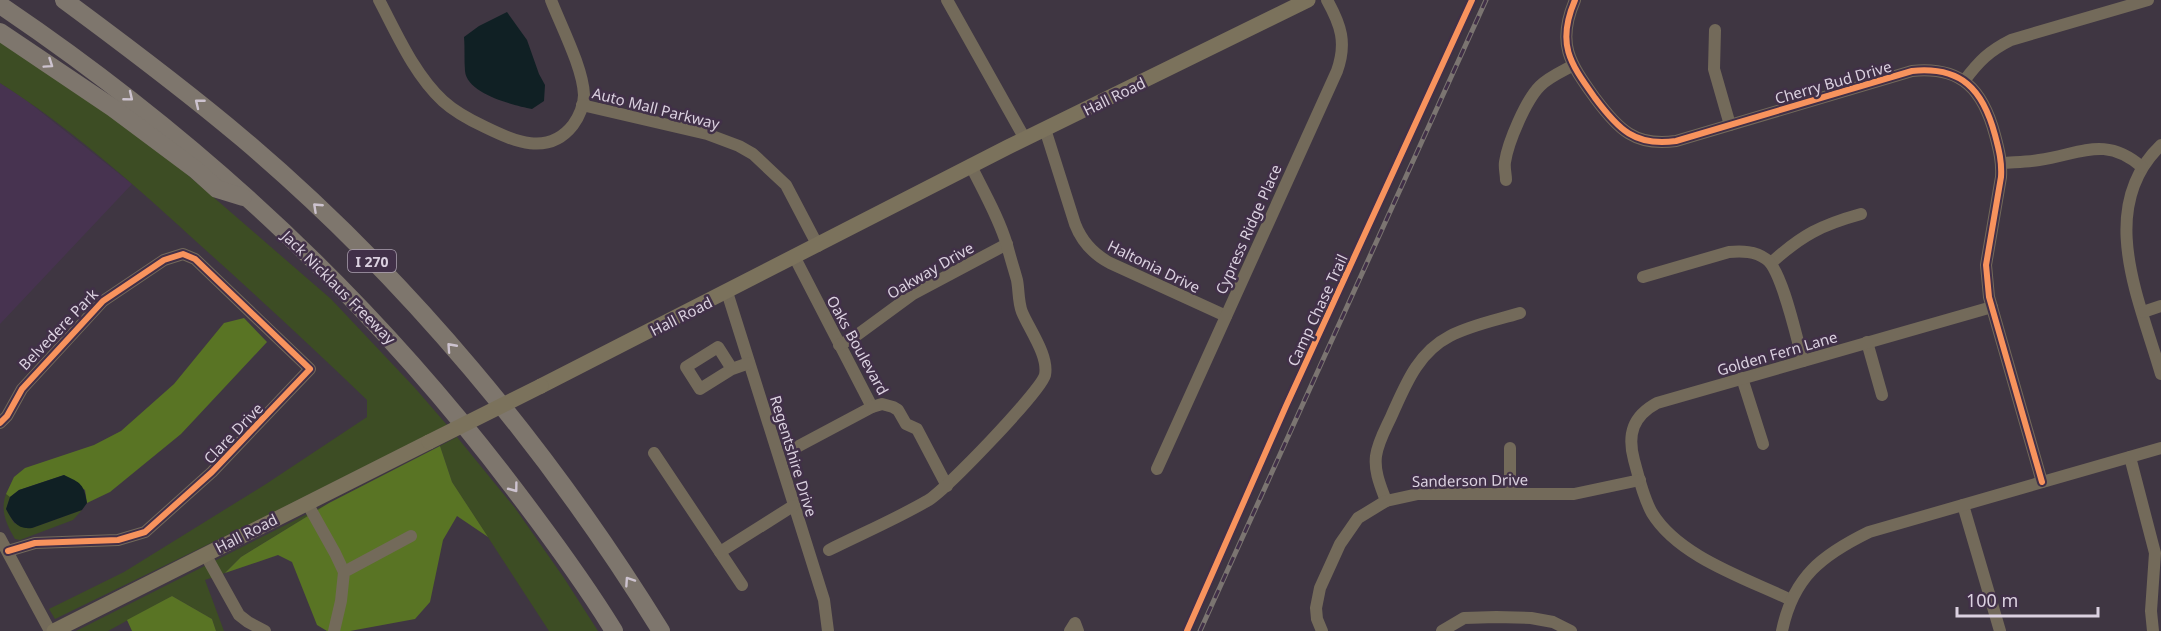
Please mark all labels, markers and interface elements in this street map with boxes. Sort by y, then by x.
street label: Cherry Bud Drive [1772,56,1894,108]
one-way arrow [42,57,53,68]
street label: Hall Road [1079,72,1149,120]
street label: Auto Mall Parkway [590,83,722,134]
one-way arrow [122,90,133,101]
one-way arrow [195,100,206,111]
street label: Cypress Ridge Place [1210,161,1286,297]
one-way arrow [313,203,324,214]
street label: Jack Nicklaus Freeway [276,224,400,348]
street label: Haltonia Drive [1104,235,1204,297]
street label: Oakway Drive [883,237,977,303]
road number: I 270 [348,250,396,272]
street label: Camp Chase Trail [1282,251,1352,369]
street label: Belvedere Park [14,284,102,374]
street label: Hall Road [647,292,715,340]
street label: Oaks Boulevard [822,292,894,398]
street label: Golden Fern Lane [1714,326,1840,380]
one-way arrow [447,344,458,354]
street label: Regentshire Drive [766,393,822,519]
street label: Clare Drive [199,398,267,468]
street label: Sanderson Drive [1412,469,1528,491]
one-way arrow [506,481,517,492]
street label: Hall Road [212,509,280,557]
one-way arrow [626,577,637,588]
scale bar [1957,580,2098,618]
text: 100 m [1966,588,2018,612]

